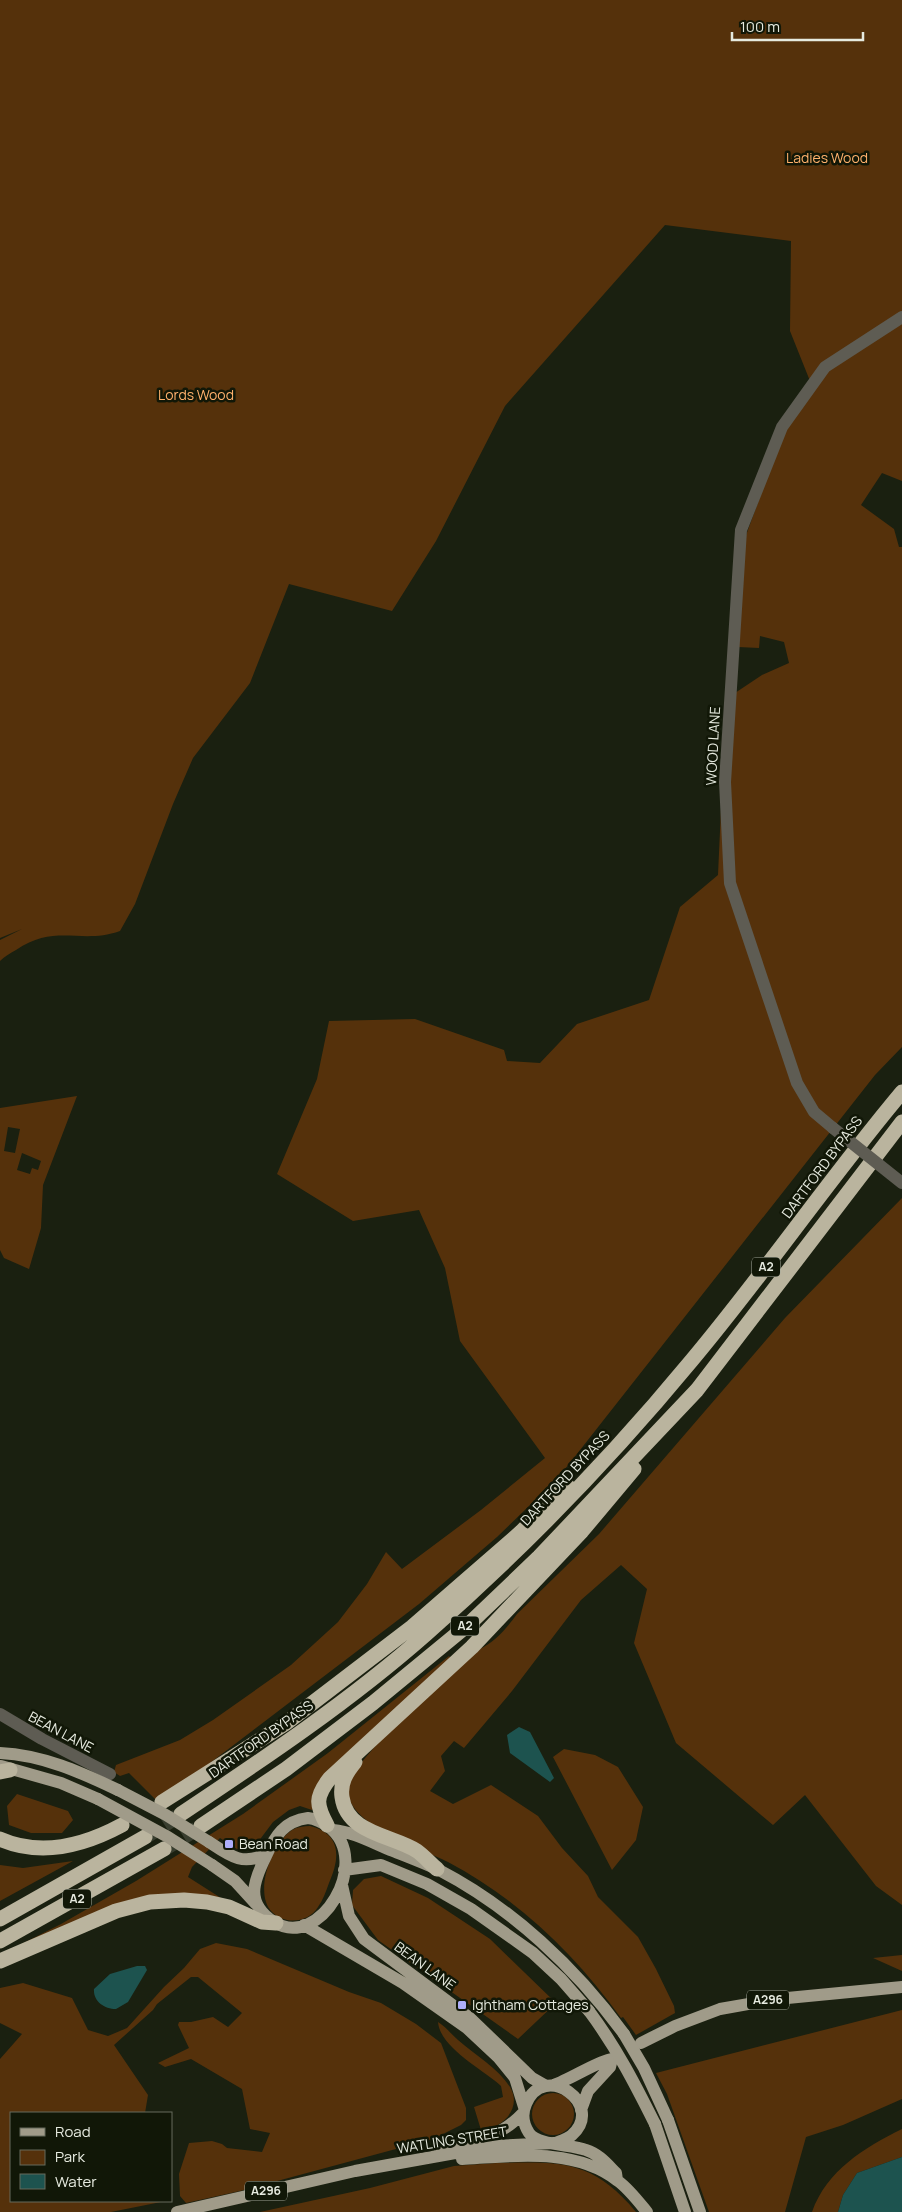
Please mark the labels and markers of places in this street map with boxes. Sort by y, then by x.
place label: Bean Road [239,1834,308,1853]
marker: Bean Road [223,1838,235,1850]
place label: Ightham Cottages [472,1995,589,2014]
marker: Ightham Cottages [456,1999,468,2011]

